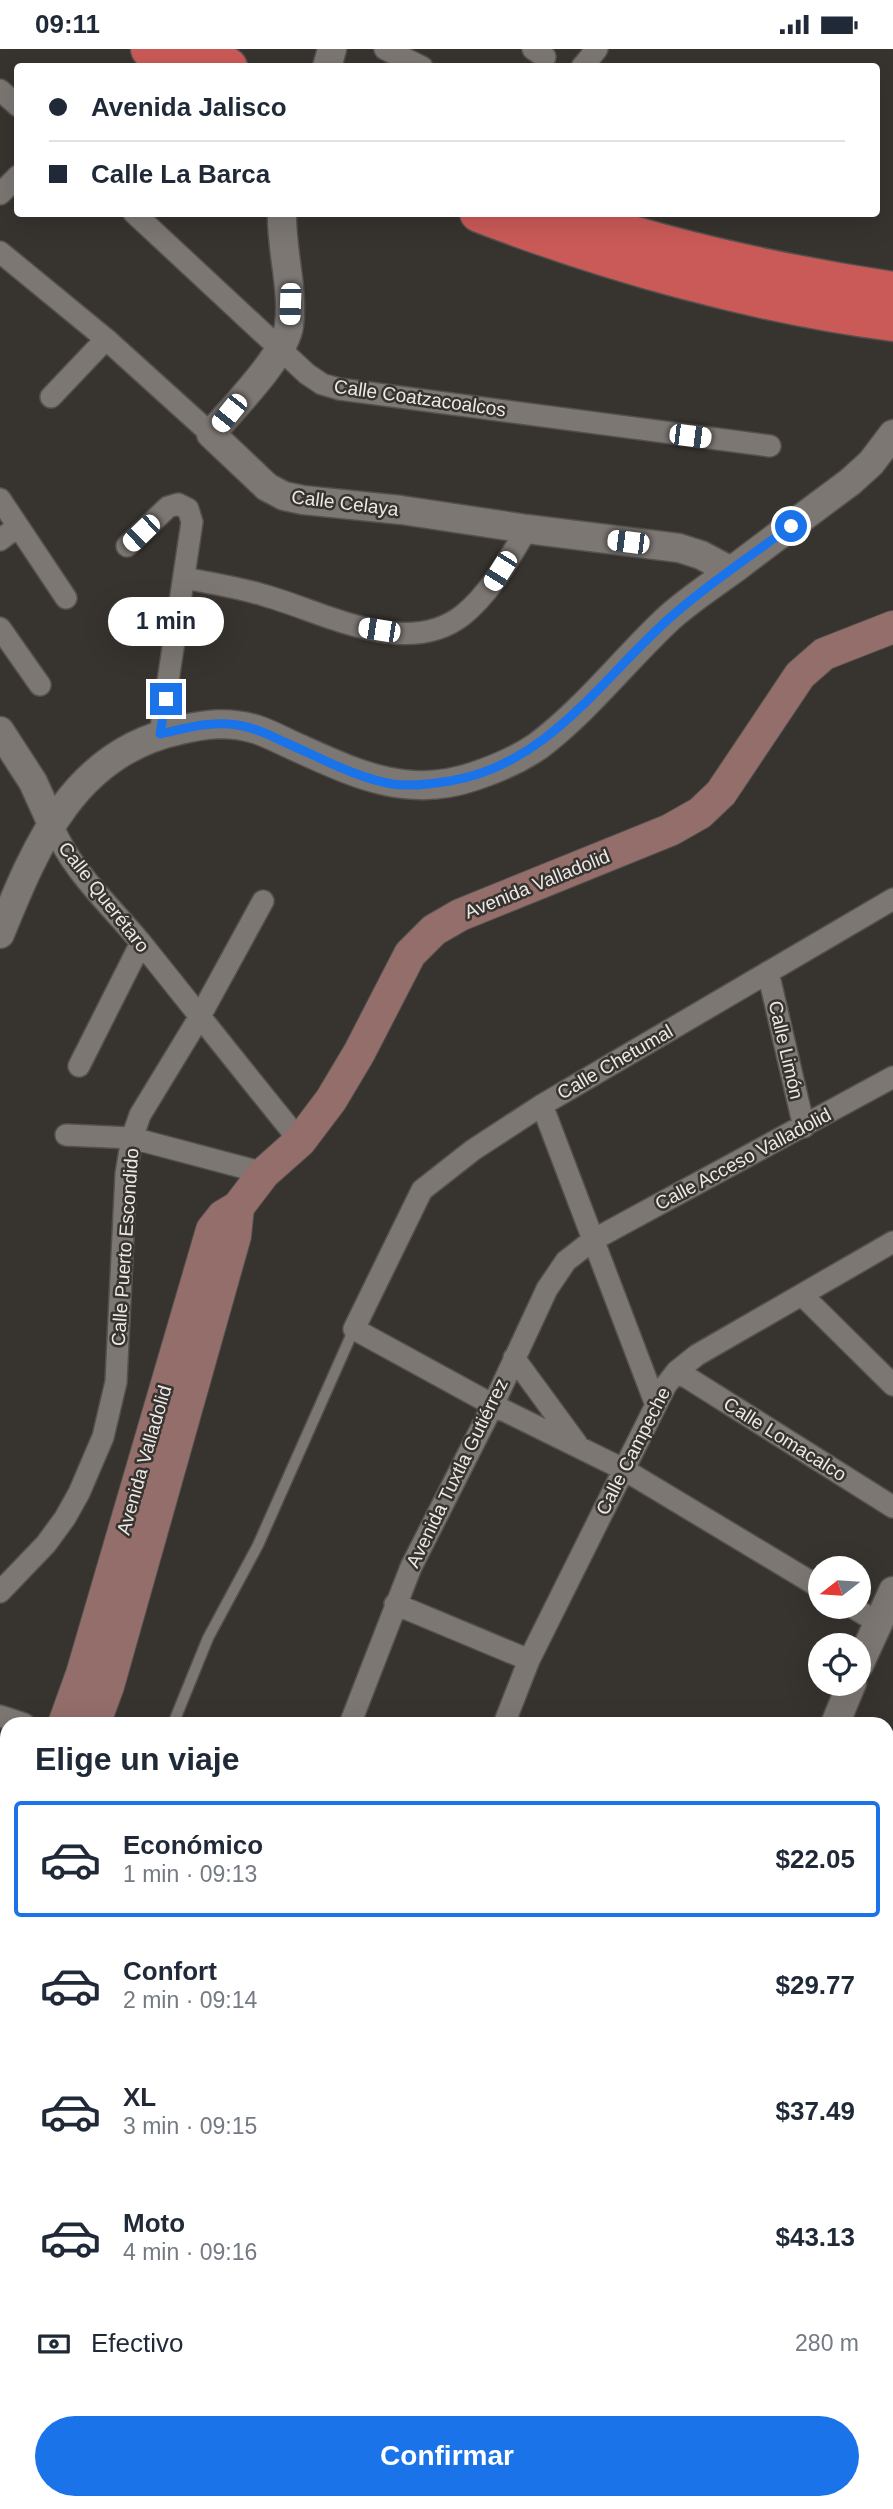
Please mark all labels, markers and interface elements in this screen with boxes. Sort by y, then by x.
text: 09:11 [35,9,100,39]
text: Avenida Jalisco [91,92,287,122]
text: Calle La Barca [91,159,270,189]
car [279,283,302,325]
street label: Calle Coatzacoalcos [333,376,507,420]
car [208,390,251,436]
car [668,423,713,449]
street label: Calle Celaya [290,486,400,520]
route start [775,510,807,542]
car [119,511,164,555]
car [606,529,651,555]
car [480,548,521,594]
callout: 1 min [108,597,224,647]
text: 1 min [136,608,196,634]
car [357,616,402,644]
route end [150,683,182,715]
street label: Calle Querétaro [54,838,154,956]
street label: Avenida Valladolid [461,845,613,923]
street label: Calle Limón [764,999,808,1101]
street label: Calle Chetumal [553,1020,677,1104]
street label: Calle Acceso Valladolid [651,1104,835,1214]
street label: Calle Puerto Escondido [108,1147,142,1347]
street label: Avenida Tuxtla Gutiérrez [402,1375,512,1571]
street label: Avenida Valladolid [113,1383,175,1537]
street label: Calle Campeche [592,1384,674,1518]
street label: Calle Lomacalco [720,1393,850,1485]
north arrow [808,1556,872,1619]
map controls [808,1556,871,1696]
button: locate [808,1633,871,1696]
text: Elige un viaje [35,1741,240,1777]
icon: car [39,1828,102,1891]
text: Económico [123,1830,263,1860]
text: $22.05 [775,1844,855,1874]
text: 1 min · 09:13 [123,1861,257,1887]
icon: car [39,1954,102,2017]
text: Confort [123,1956,217,1986]
text: $29.77 [775,1970,855,2000]
text: 2 min · 09:14 [123,1987,257,2013]
icon: car [39,2080,102,2143]
text: XL [123,2082,156,2112]
text: $37.49 [775,2096,855,2126]
text: 3 min · 09:15 [123,2113,257,2139]
icon: car [39,2206,102,2269]
text: Moto [123,2208,185,2238]
text: $43.13 [775,2222,855,2252]
text: 4 min · 09:16 [123,2239,257,2265]
icon: cash [35,2325,73,2363]
text: Efectivo [91,2328,184,2358]
text: 280 m [795,2330,859,2356]
button: Confirmar [35,2416,859,2496]

